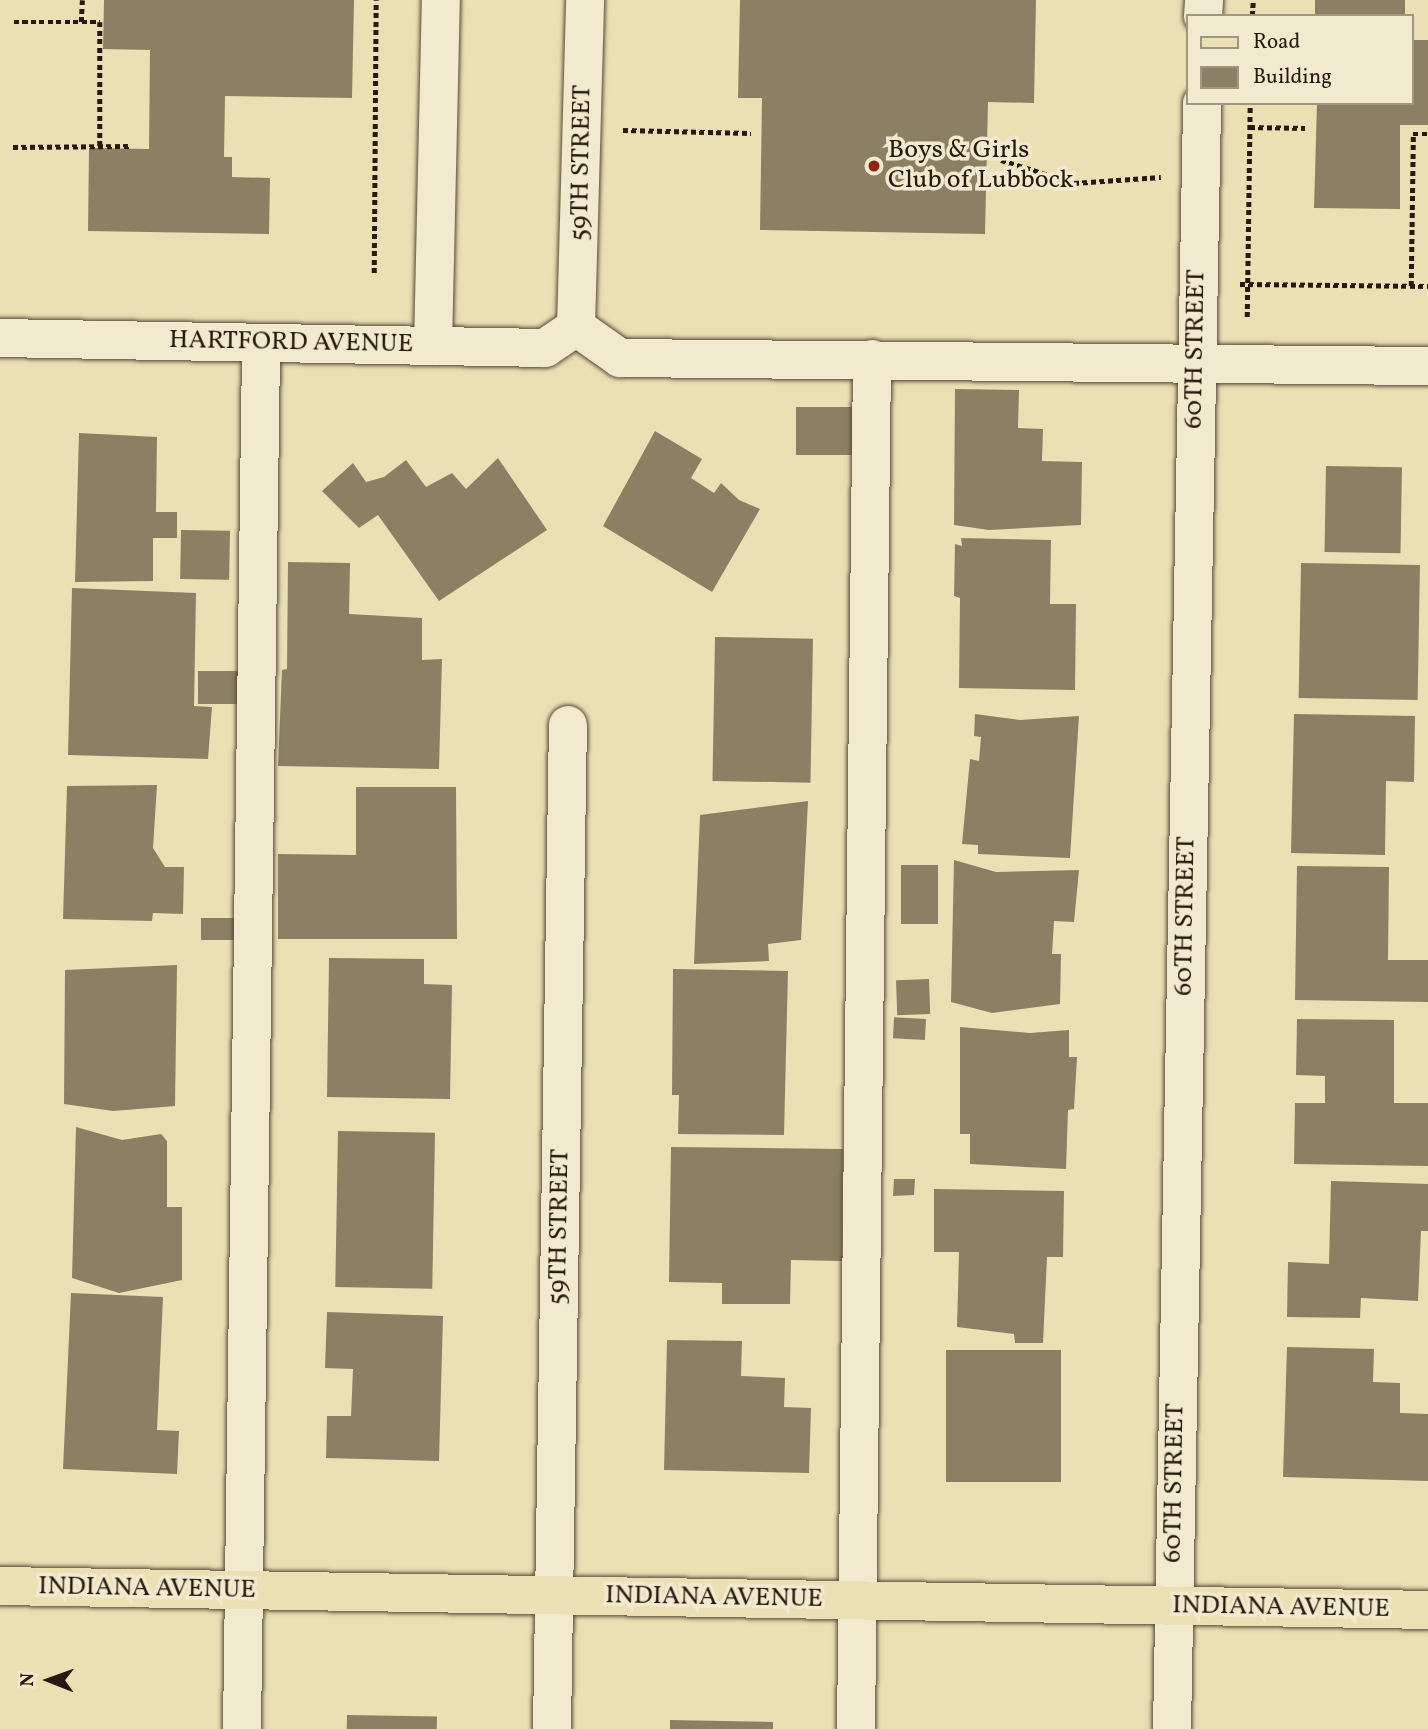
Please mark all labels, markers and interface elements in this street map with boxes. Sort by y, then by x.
legend [1186,14,1414,105]
text: Road [1253,28,1300,57]
text: Building [1253,63,1332,92]
street label: 59TH STREET [565,85,599,241]
place label: Boys & Girls Club of Lubbock [888,135,1071,196]
marker: Boys & Girls Club of Lubbock [866,158,882,174]
street label: 60TH STREET [1179,269,1213,429]
street label: HARTFORD AVENUE [169,325,413,361]
street label: 60TH STREET [1169,836,1203,996]
street label: 59TH STREET [543,1149,577,1305]
street label: 60TH STREET [1158,1403,1192,1563]
street label: INDIANA AVENUE [38,1572,256,1606]
street label: INDIANA AVENUE [605,1581,823,1615]
street label: INDIANA AVENUE [1172,1591,1390,1625]
north arrow [14,1645,84,1715]
text: N [15,1673,41,1687]

